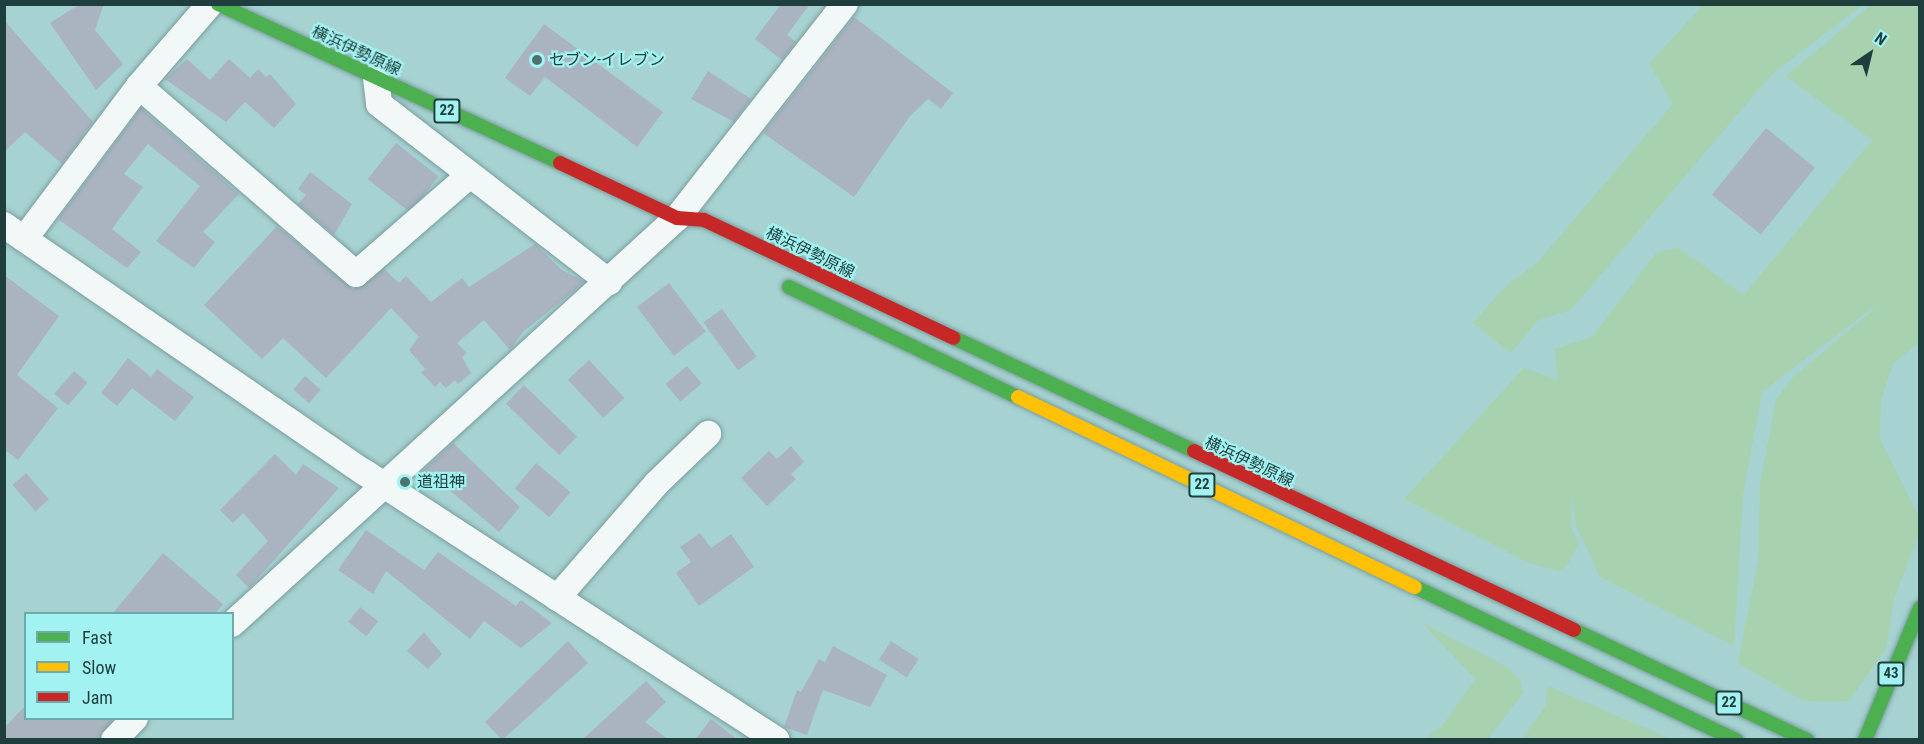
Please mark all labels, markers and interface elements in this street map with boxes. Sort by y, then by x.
street label: 横浜伊勢原線 [308,22,404,80]
north arrow [1840,24,1900,84]
text: N [1871,28,1890,49]
place label: セブン-イレブン [549,50,665,70]
marker: セブン-イレブン [530,53,544,67]
road number: 22 [432,99,462,123]
street label: 横浜伊勢原線 [763,223,857,283]
street label: 横浜伊勢原線 [1201,433,1297,491]
place label: 道祖神 [417,472,465,492]
road number: 22 [1187,473,1217,497]
marker: 道祖神 [398,475,412,489]
legend [24,612,234,720]
text: Fast [82,627,113,648]
text: Slow [82,657,116,678]
road number: 43 [1876,662,1906,686]
text: Jam [82,687,113,708]
road number: 22 [1714,691,1744,715]

